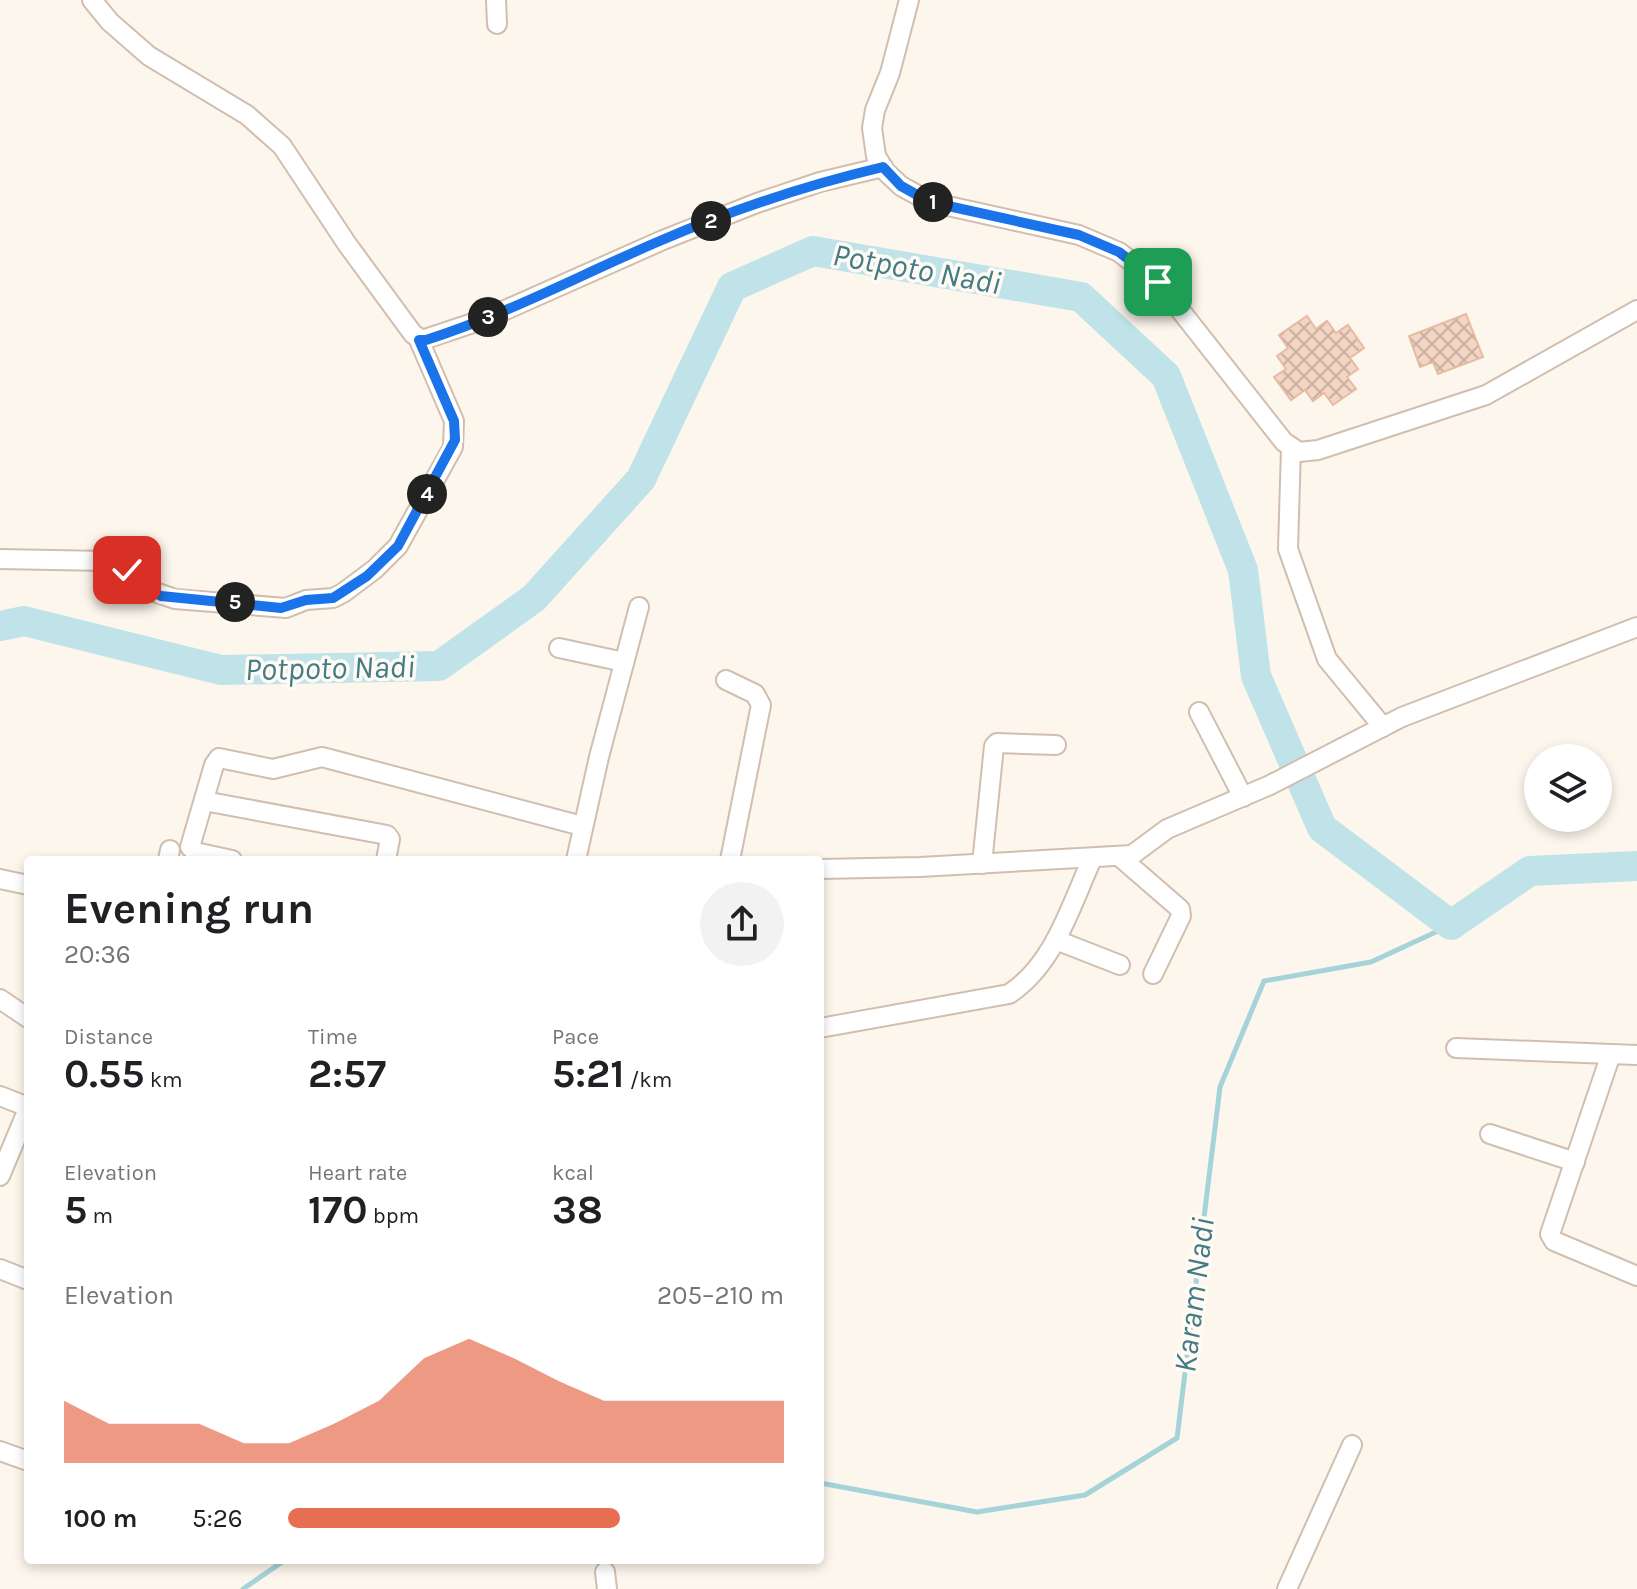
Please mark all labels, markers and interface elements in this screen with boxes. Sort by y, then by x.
pin: 1 [913,182,953,222]
text: 1 [929,189,937,215]
pin: 2 [691,201,731,241]
text: 2 [704,208,718,234]
water label: Potpoto Nadi [830,236,1004,302]
pin [1124,248,1192,316]
icon: arrive [1136,260,1180,304]
pin: 3 [468,297,508,337]
text: 3 [481,304,495,330]
pin: 4 [407,474,447,514]
text: 4 [420,481,434,507]
pin [93,536,161,604]
icon: check [105,548,149,592]
pin: 5 [215,582,255,622]
text: 5 [229,589,241,615]
water label: Potpoto Nadi [245,648,415,688]
map controls [1524,744,1612,832]
button: layers [1524,744,1612,832]
button: share [700,882,784,966]
text: Evening run [64,883,314,934]
text: 20:36 [64,939,131,970]
text: Distance [64,1024,153,1050]
text: Time [308,1024,357,1050]
text: Pace [552,1024,599,1050]
text: 0.55 [64,1050,144,1097]
text: 2:57 [308,1050,386,1097]
text: 5:21 [552,1050,625,1097]
text: km [144,1067,183,1093]
text: /km [625,1067,672,1093]
text: Elevation [64,1160,157,1186]
text: Heart rate [308,1160,407,1186]
text: kcal [552,1160,594,1186]
text: 5 [64,1186,87,1233]
text: 170 [308,1186,367,1233]
text: 38 [552,1186,603,1233]
text: m [87,1203,113,1229]
text: bpm [367,1203,419,1229]
water label: Karam Nadi [1166,1215,1222,1375]
text: Elevation [64,1280,174,1311]
text: 205–210 m [657,1280,784,1311]
text: 100 m [64,1503,137,1534]
text: 5:26 [192,1503,243,1534]

